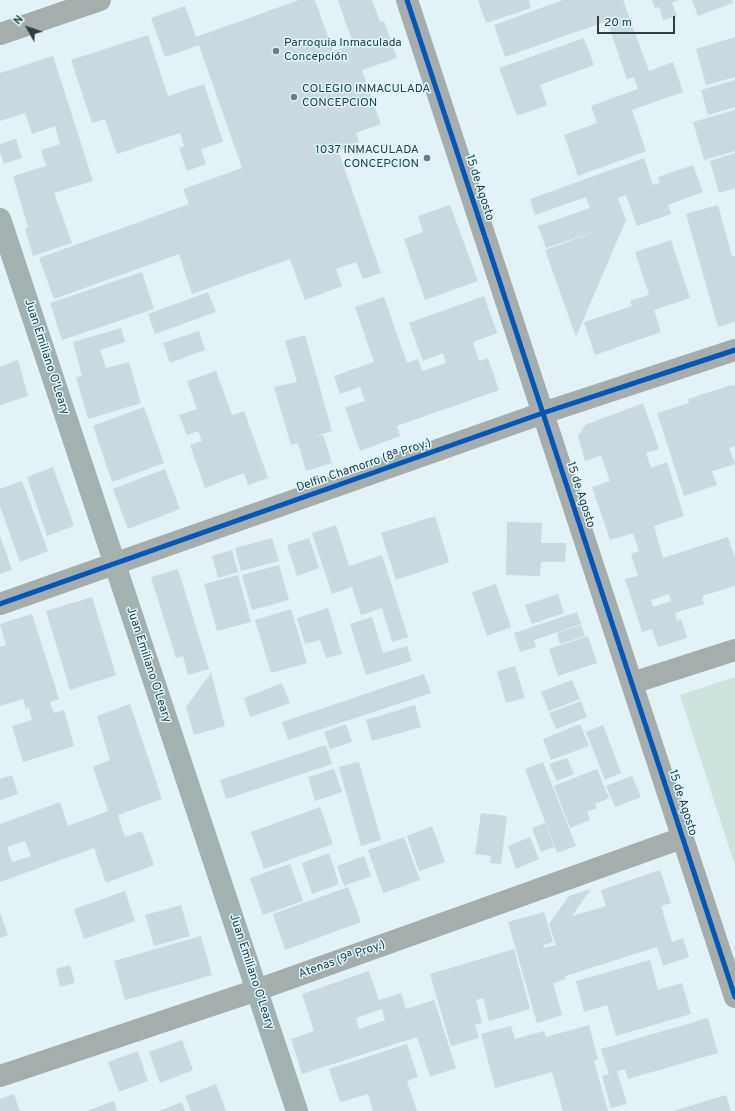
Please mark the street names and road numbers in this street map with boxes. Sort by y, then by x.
street label: 15 de Agosto [462,153,496,223]
street label: Juan Emiliano O'Leary [20,297,72,417]
street label: Delfin Chamorro (8ª Proy.) [295,436,433,496]
street label: 15 de Agosto [563,460,597,530]
street label: Juan Emiliano O'Leary [122,605,174,725]
street label: 15 de Agosto [665,768,699,838]
street label: Juan Emiliano O'Leary [225,912,277,1032]
street label: Atenas (9ª Proy.) [297,938,387,982]

